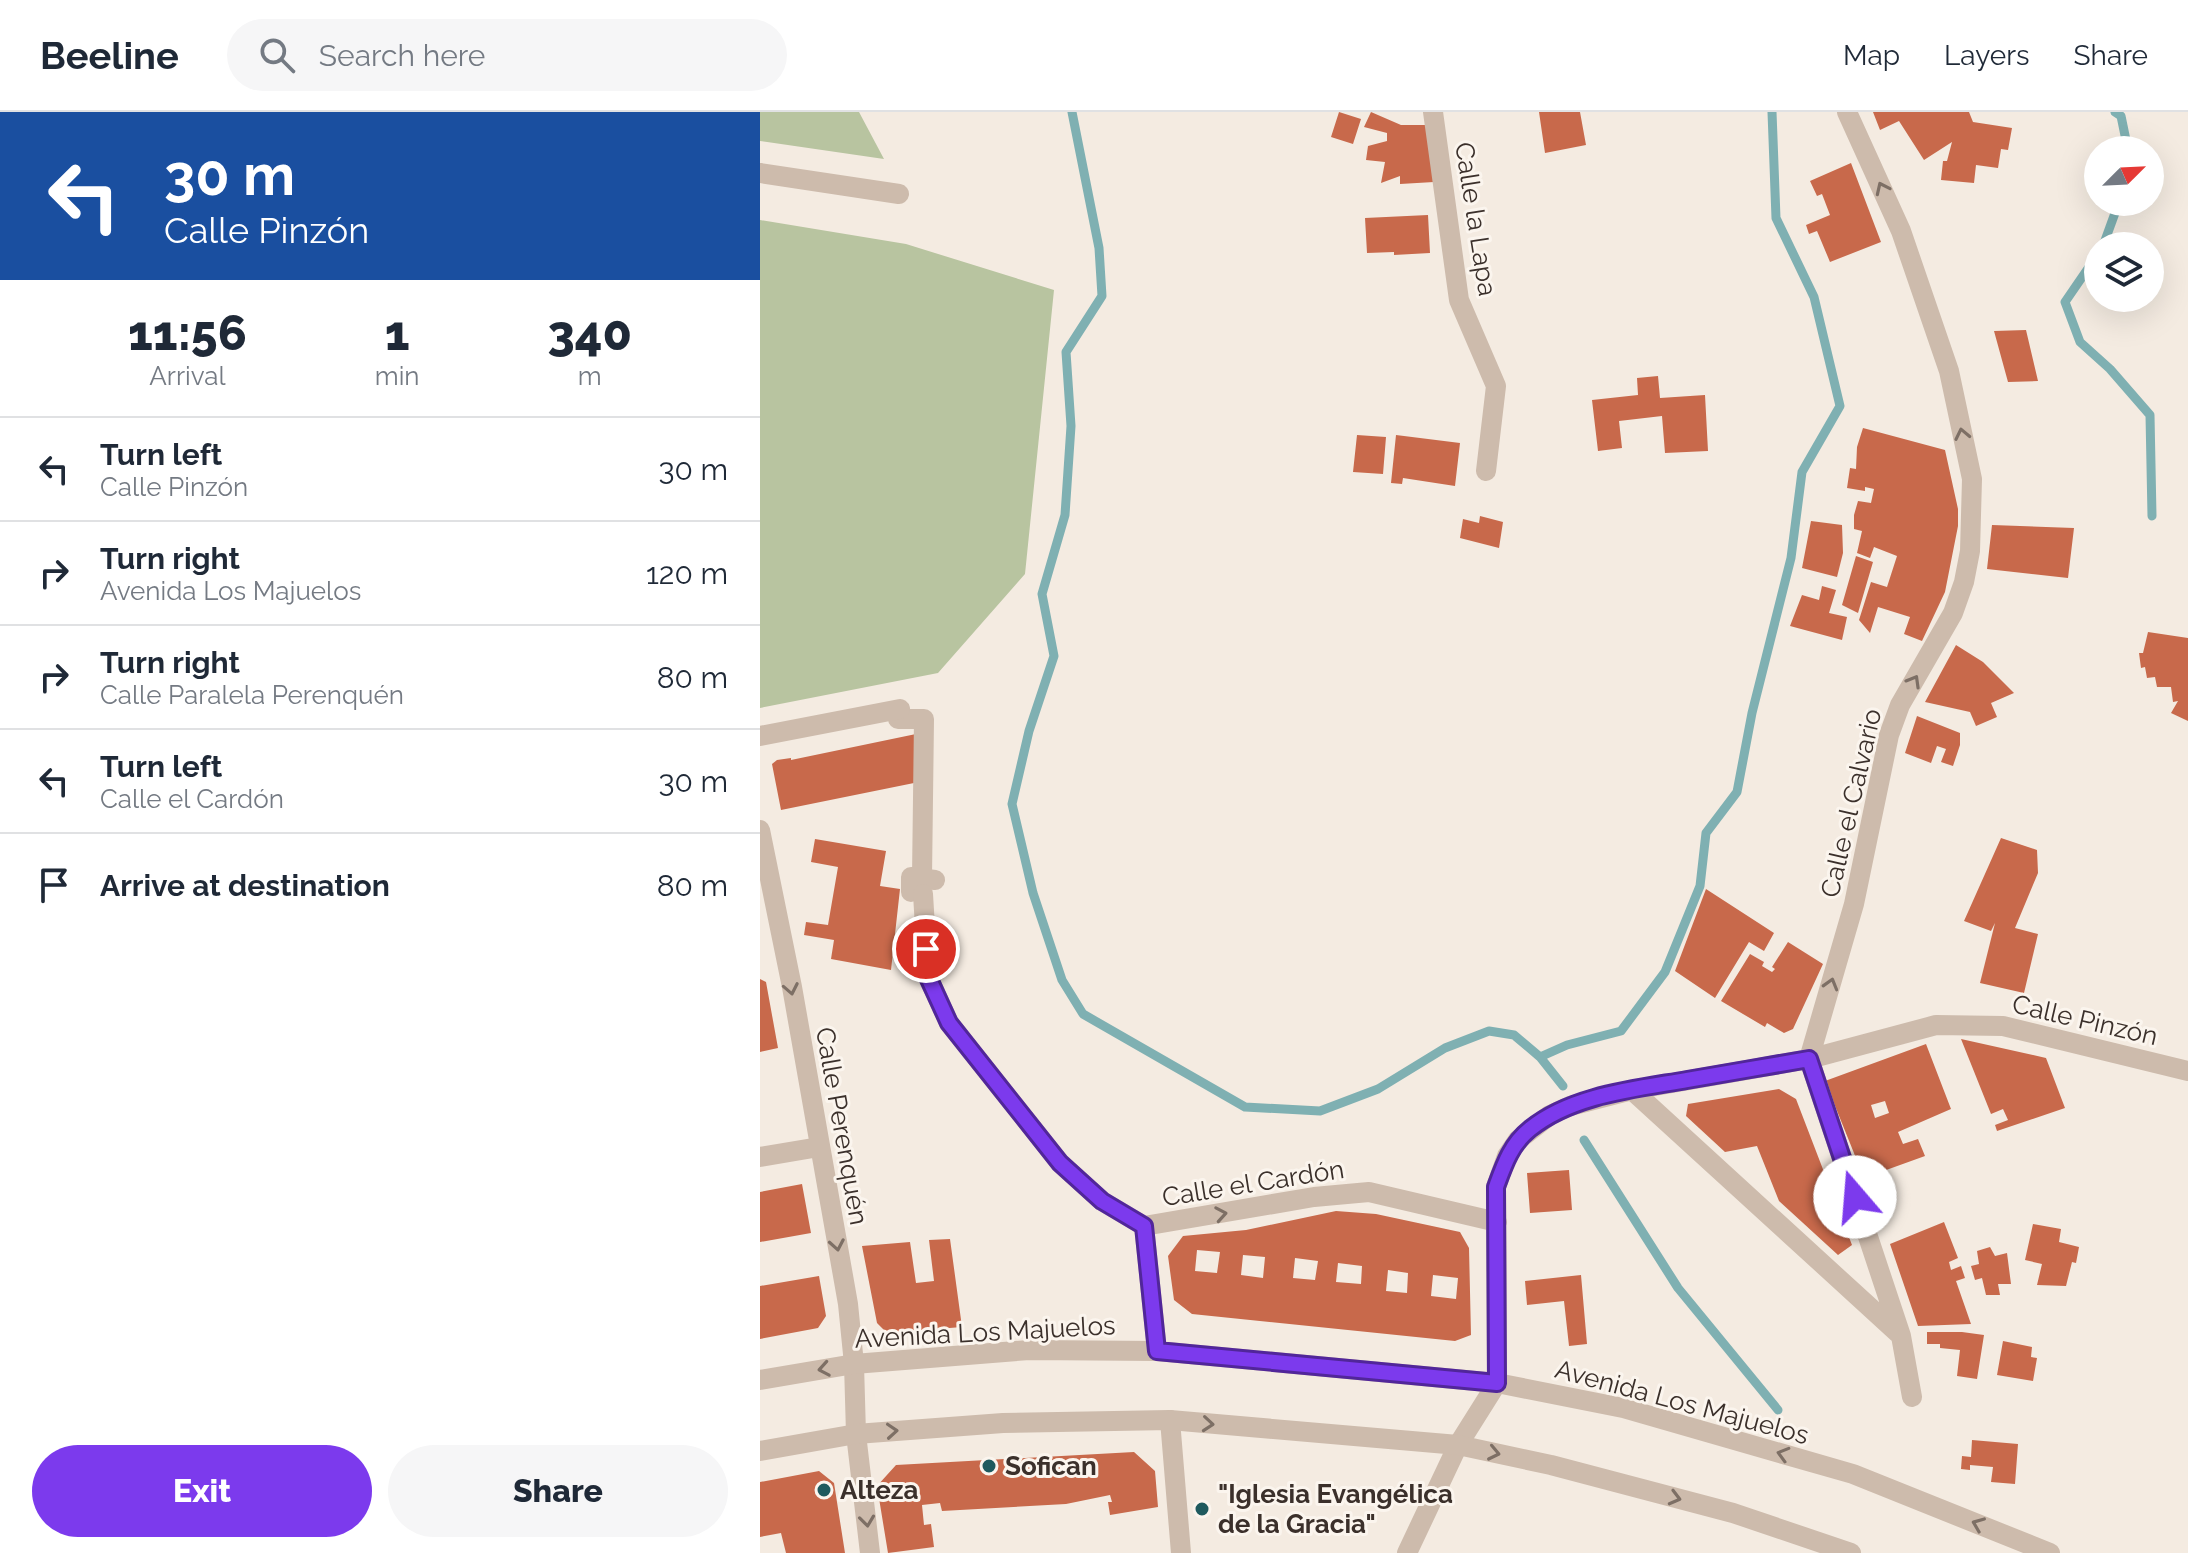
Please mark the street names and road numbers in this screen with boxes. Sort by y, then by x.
street label: Calle la Lapa [1449,140,1503,298]
street label: Calle el Calvario [1815,706,1887,900]
street label: Calle Pinzón [2009,989,2161,1051]
street label: Calle Perenquén [810,1025,874,1227]
street label: Calle el Cardón [1160,1154,1346,1212]
street label: Avenida Los Majuelos [854,1310,1116,1354]
street label: Avenida Los Majuelos [1552,1354,1812,1450]

